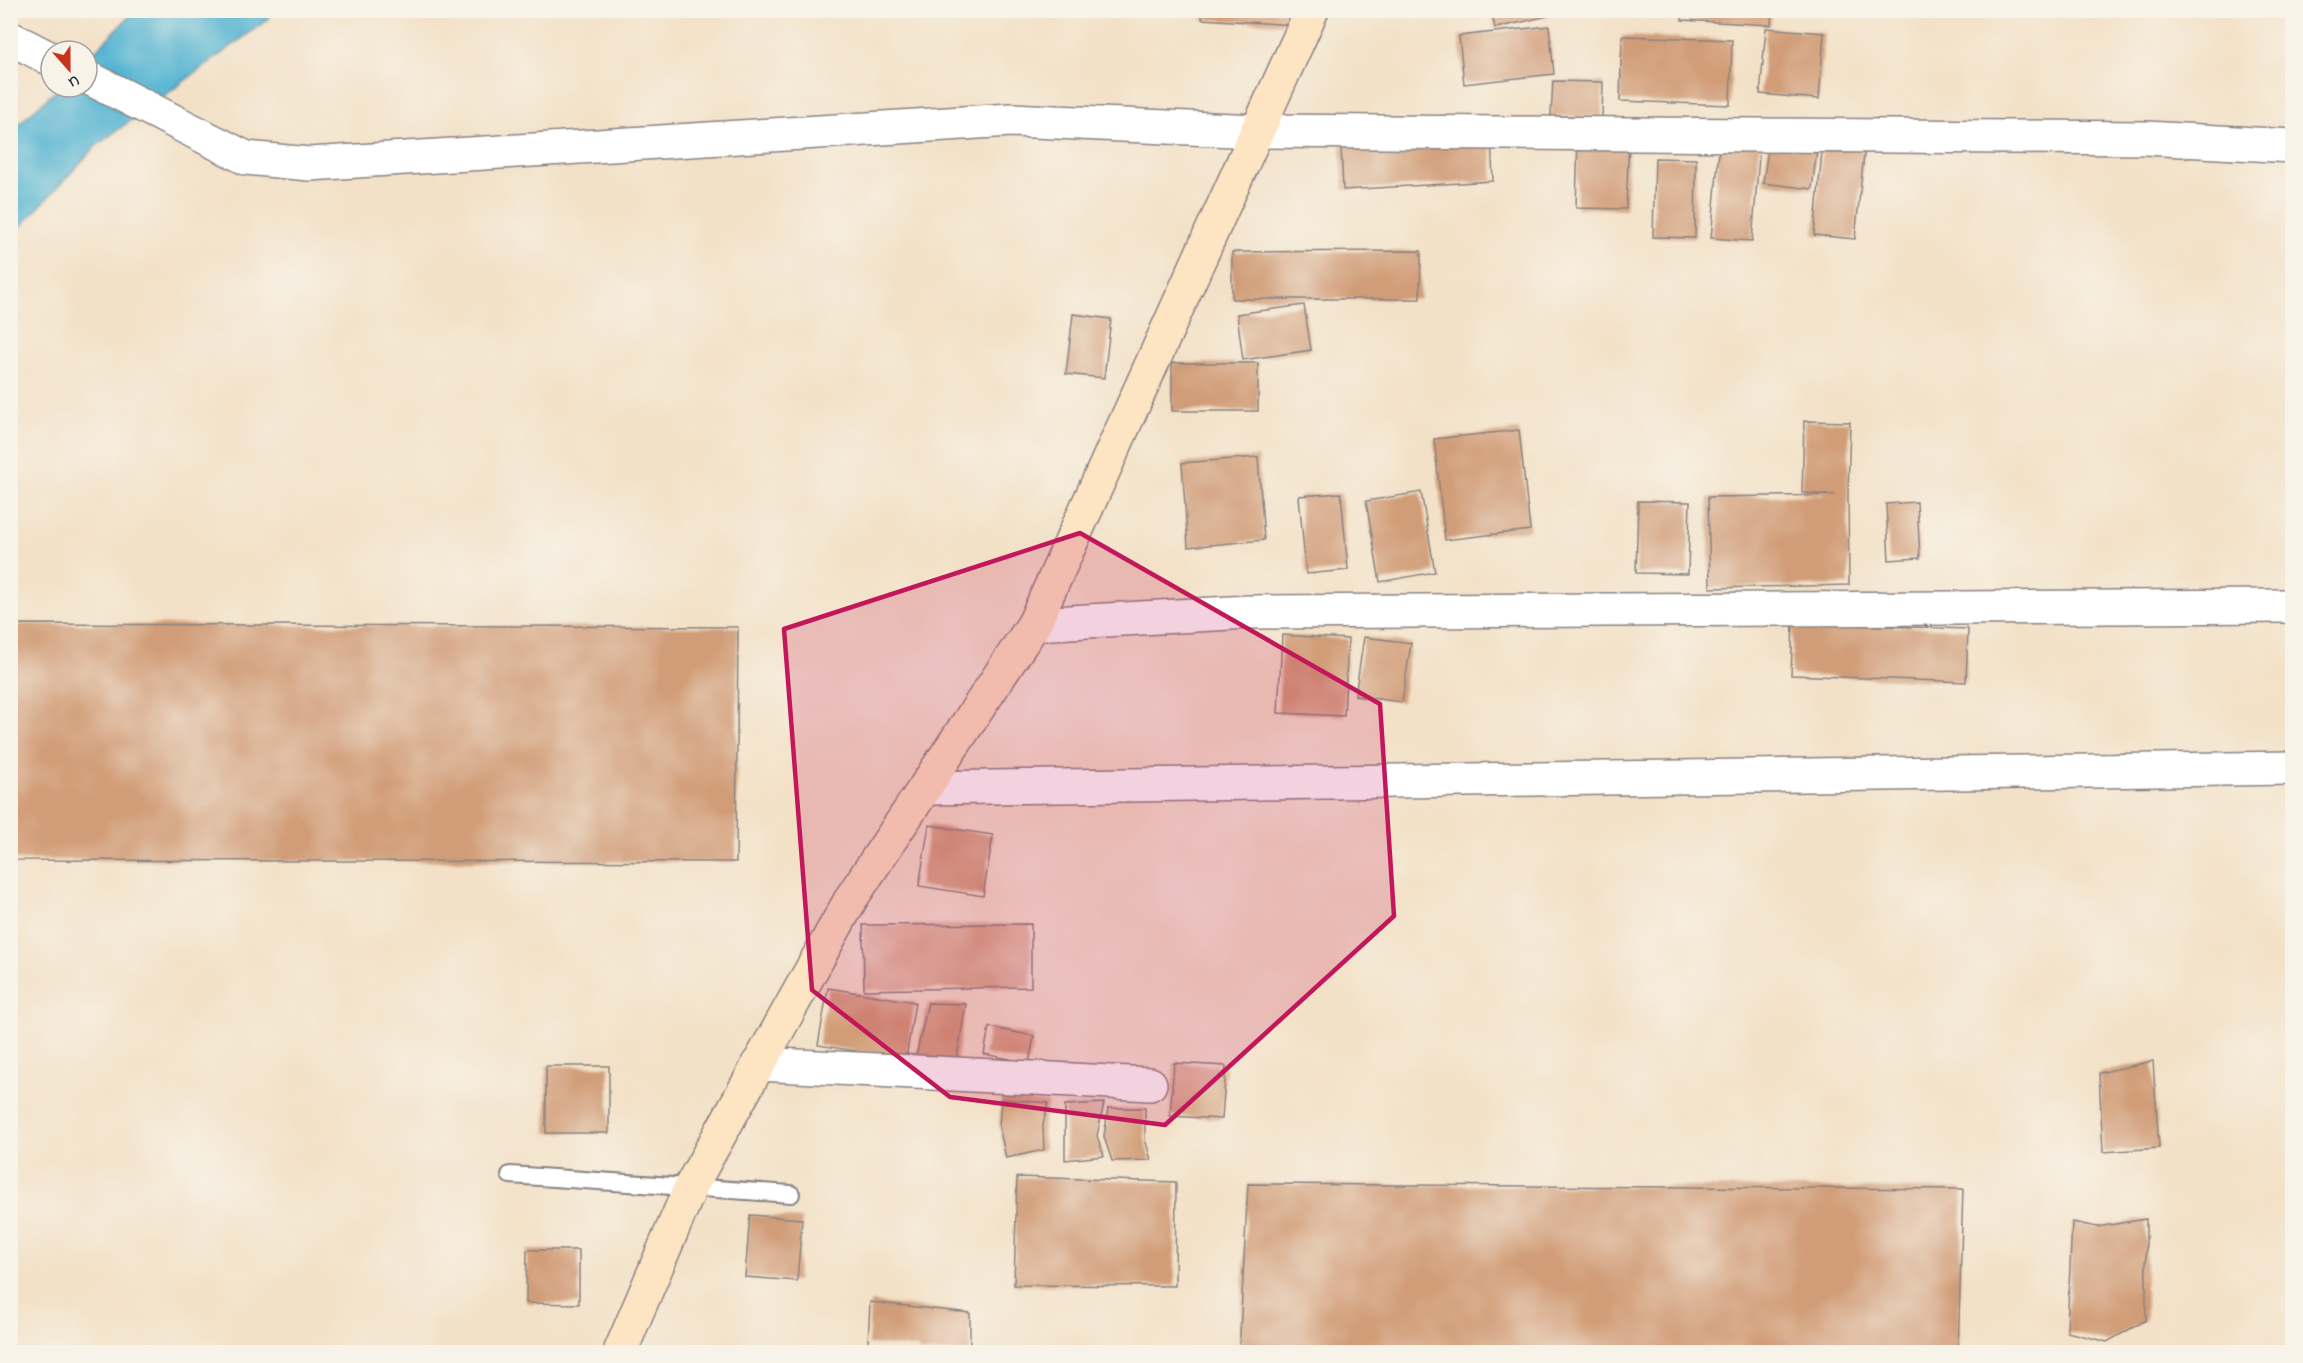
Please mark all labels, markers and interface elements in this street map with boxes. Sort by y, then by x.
north arrow [39,39,99,99]
text: U [65,68,83,94]

